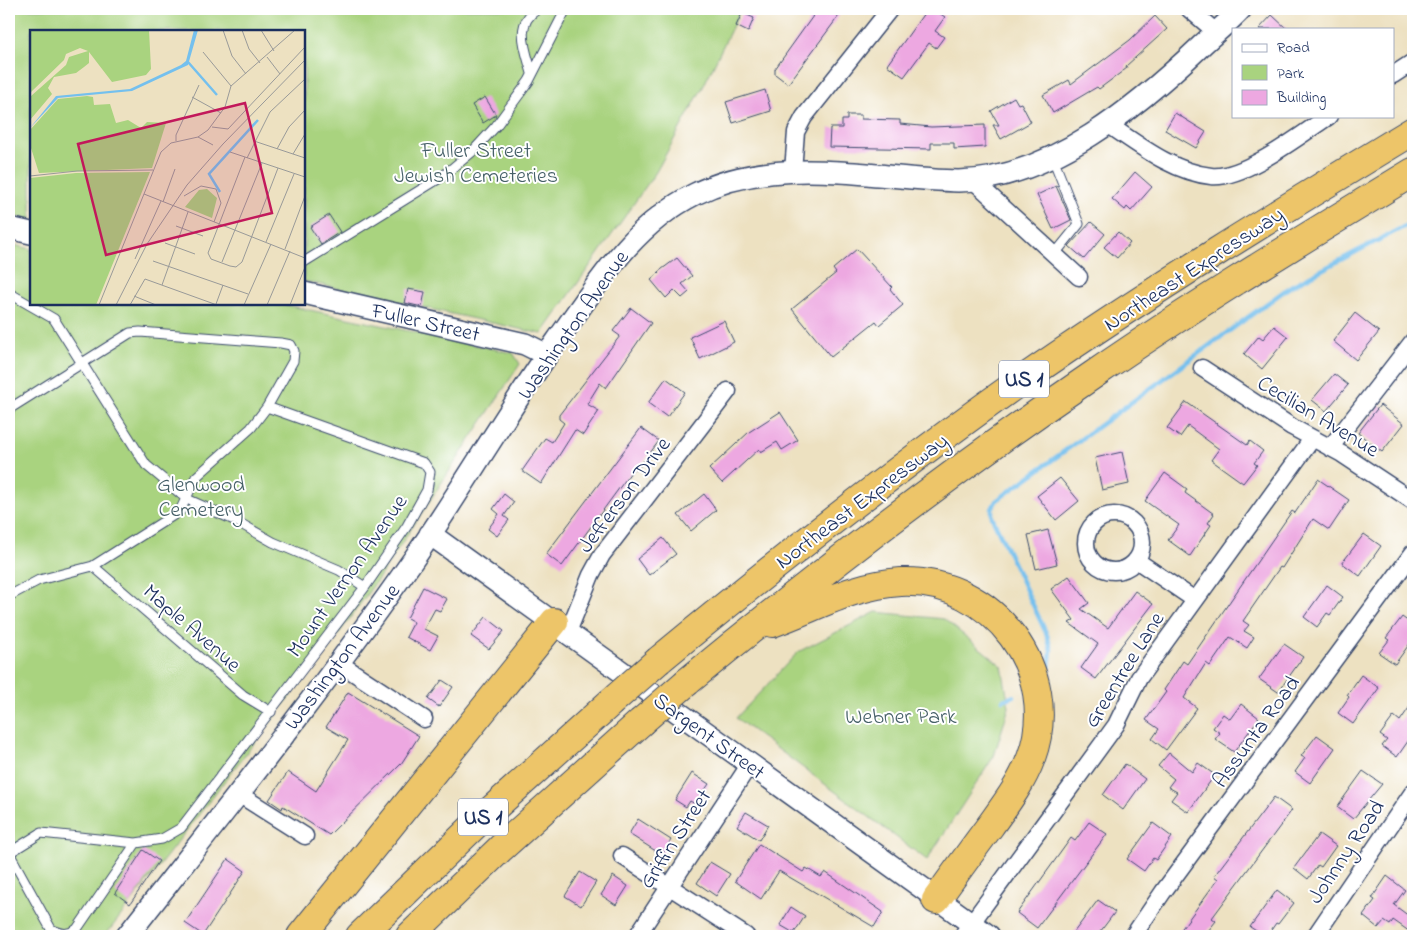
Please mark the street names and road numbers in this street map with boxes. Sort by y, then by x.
street label: Northeast Expressway [1098,200,1292,342]
street label: Washington Avenue [511,244,639,408]
street label: Fuller Street [367,296,483,352]
road number: US 1 [999,360,1049,398]
street label: Cecilian Avenue [1250,368,1385,467]
street label: Northeast Expressway [769,427,957,579]
street label: Jefferson Drive [571,431,680,561]
street label: Mount Vernon Avenue [280,489,417,665]
street label: Maple Avenue [135,577,247,681]
street label: Washington Avenue [278,578,410,738]
street label: Greentree Lane [1077,606,1174,735]
street label: Assunta Road [1206,670,1309,796]
street label: Sargent Street [645,686,771,790]
street label: Griffin Street [632,783,721,896]
street label: Johnny Road [1301,794,1395,912]
road number: US 1 [458,799,508,836]

